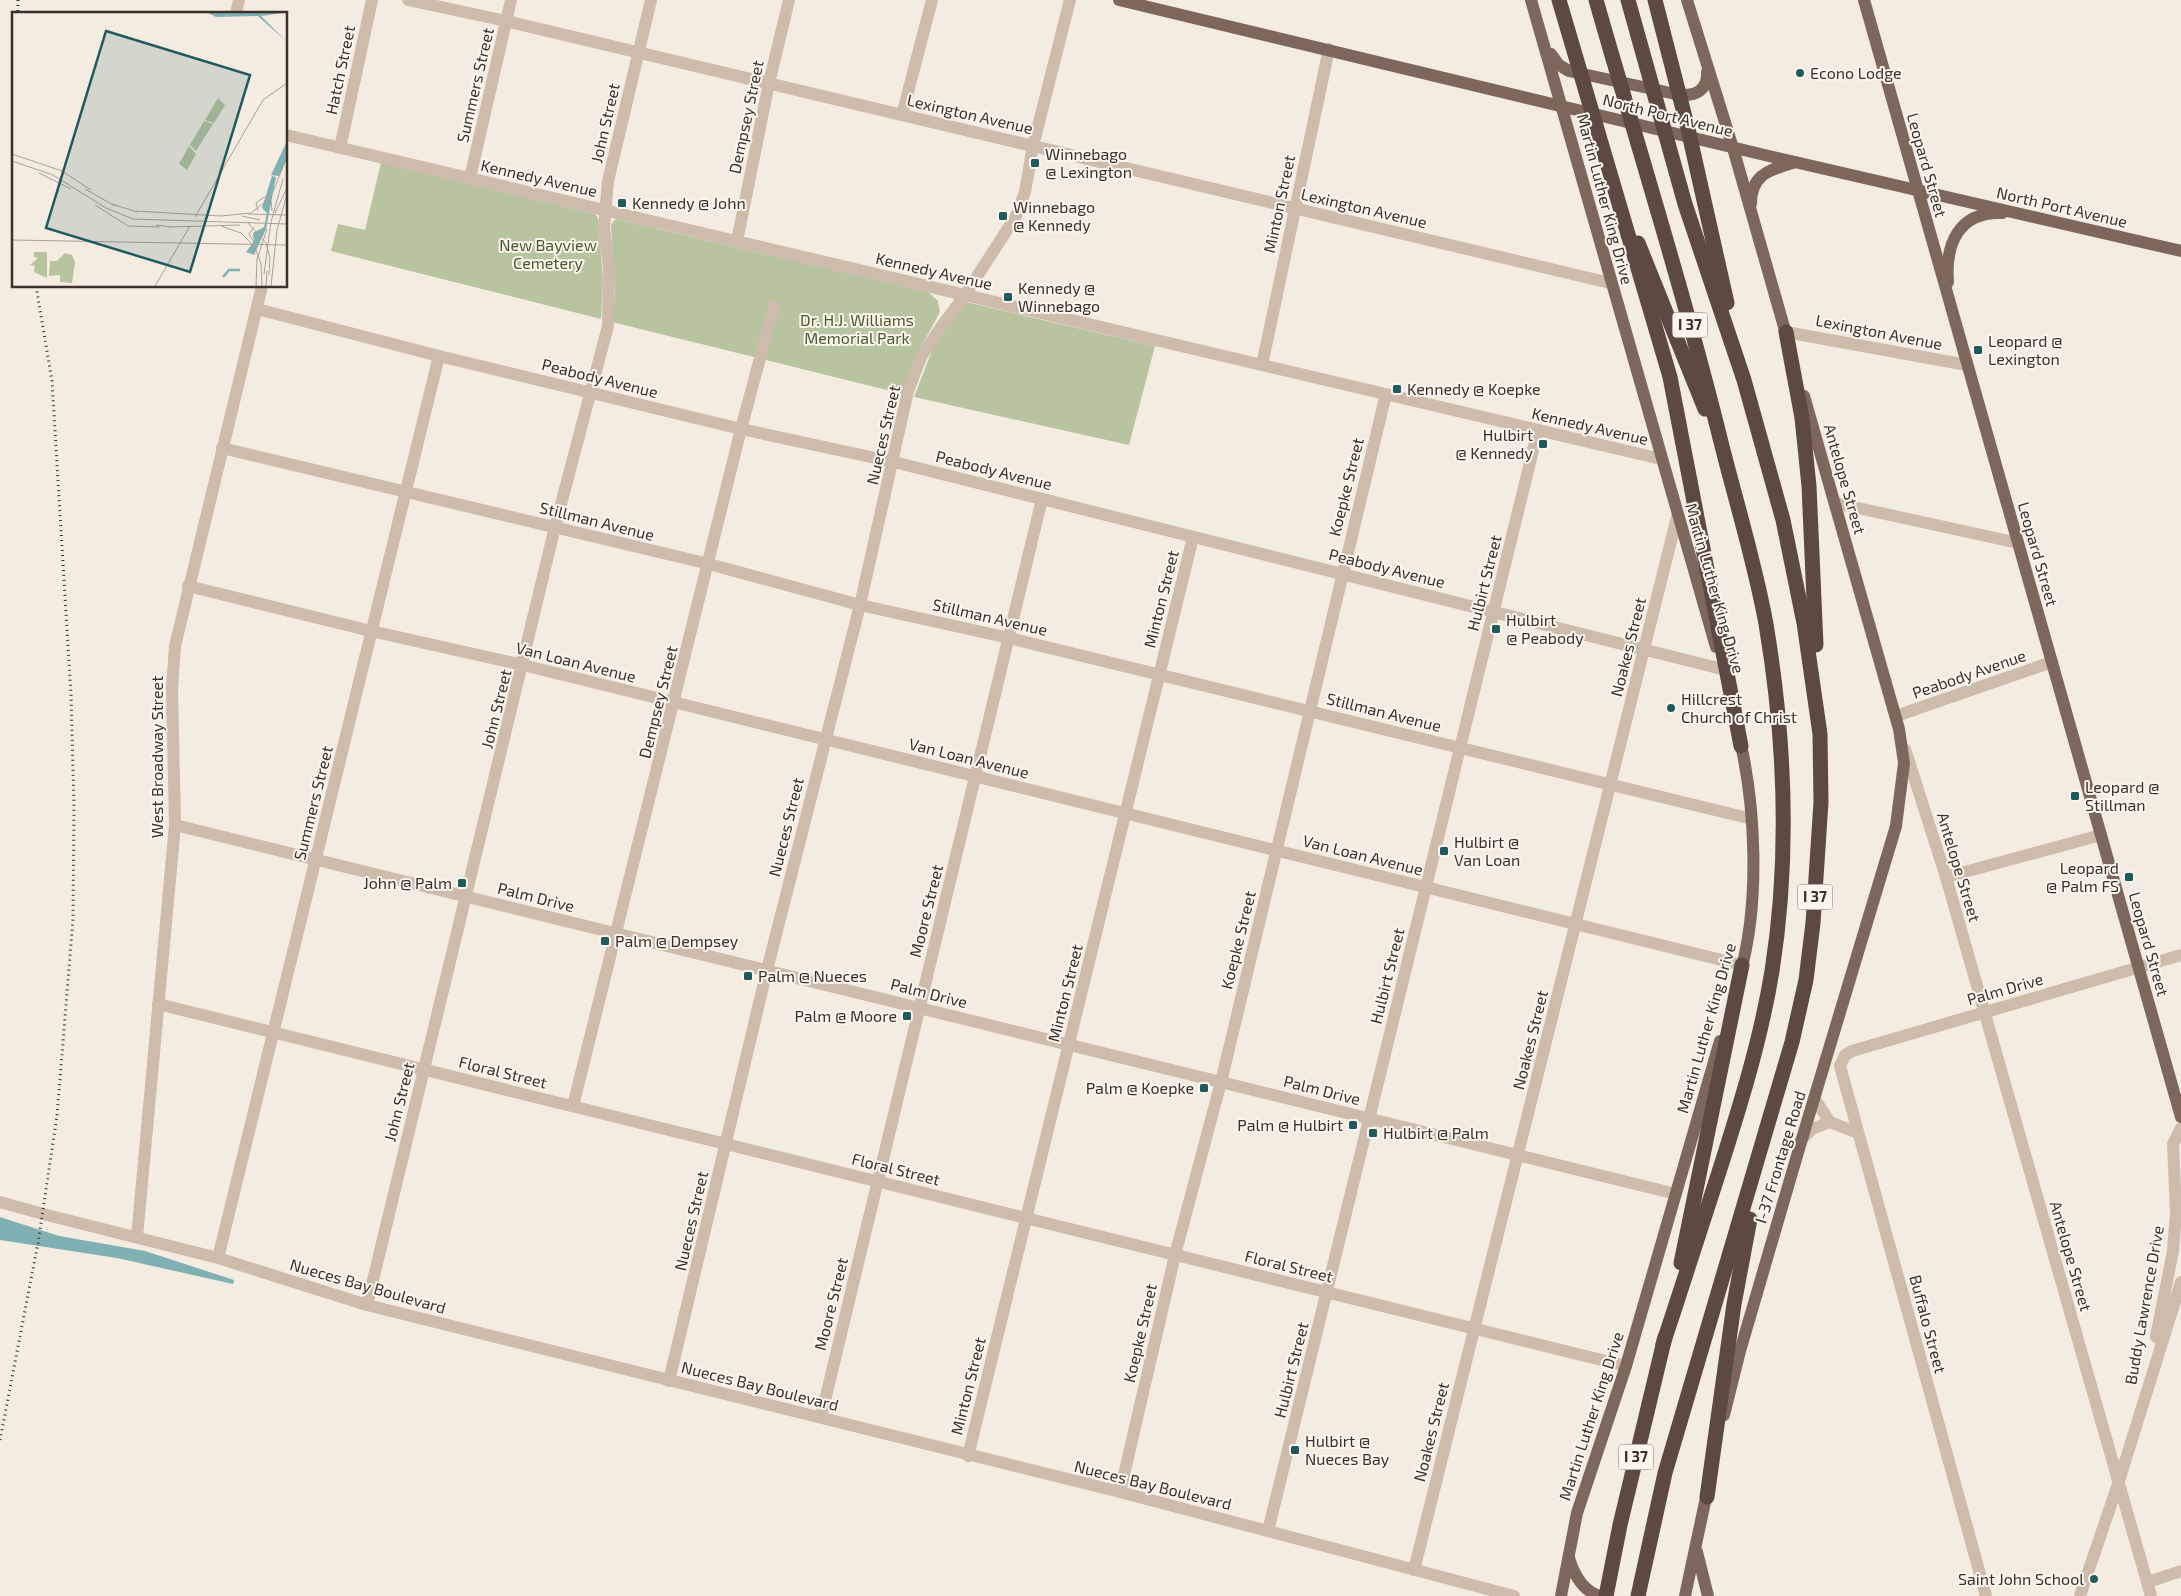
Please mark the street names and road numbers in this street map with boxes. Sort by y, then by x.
street label: Hatch Street [321,24,358,116]
street label: Summers Street [452,26,497,144]
street label: Dempsey Street [724,59,767,175]
street label: John Street [586,81,623,165]
street label: North Port Avenue [1601,89,1735,140]
street label: Lexington Avenue [905,90,1035,137]
street label: Martin Luther King Drive [1573,111,1637,286]
street label: Leopard Street [1904,111,1951,219]
street label: Minton Street [1259,153,1298,255]
street label: Kennedy Avenue [479,155,599,200]
street label: North Port Avenue [1995,182,2129,231]
street label: Lexington Avenue [1299,184,1429,231]
street label: Kennedy Avenue [874,248,994,293]
street label: Lexington Avenue [1814,310,1944,353]
road number: I 37 [1672,312,1708,338]
street label: Peabody Avenue [540,354,660,401]
street label: Nueces Street [862,383,903,486]
street label: Kennedy Avenue [1530,403,1650,448]
street label: Antelope Street [1821,422,1870,536]
street label: Koepke Street [1324,436,1367,538]
street label: Peabody Avenue [934,446,1054,493]
street label: Stillman Avenue [538,497,656,544]
street label: Martin Luther King Drive [1682,500,1749,675]
street label: Leopard Street [2015,500,2062,608]
street label: Hulbirt Street [1462,533,1505,633]
street label: Peabody Avenue [1327,544,1447,591]
street label: Minton Street [1139,548,1182,650]
street label: Stillman Avenue [931,594,1049,639]
street label: Noakes Street [1606,595,1649,699]
street label: Van Loan Avenue [514,637,638,686]
street label: Dempsey Street [634,644,681,760]
street label: Peabody Avenue [1909,645,2028,702]
street label: John Street [476,667,515,751]
street label: West Broadway Street [147,676,166,838]
street label: Stillman Avenue [1325,688,1443,735]
street label: Van Loan Avenue [907,733,1031,782]
street label: Summers Street [289,744,336,862]
street label: Nueces Street [764,775,807,878]
street label: Antelope Street [1934,810,1985,924]
street label: Van Loan Avenue [1301,830,1425,879]
street label: Moore Street [905,862,946,959]
street label: Palm Drive [496,878,576,915]
road number: I 37 [1798,884,1832,910]
street label: Koepke Street [1216,889,1259,991]
street label: Leopard Street [2126,890,2173,998]
street label: Hulbirt Street [1365,926,1408,1026]
street label: Martin Luther King Drive [1672,940,1739,1115]
street label: Minton Street [1043,942,1086,1044]
street label: Palm Drive [1965,969,2045,1008]
street label: Palm Drive [889,974,969,1011]
street label: Noakes Street [1508,988,1551,1092]
street label: Floral Street [457,1051,549,1092]
street label: John Street [379,1060,418,1144]
street label: Palm Drive [1282,1071,1362,1108]
street label: I-37 Frontage Road [1750,1088,1809,1225]
street label: Floral Street [850,1148,942,1189]
street label: Nueces Street [670,1169,711,1272]
street label: Antelope Street [2047,1199,2096,1313]
street label: Buddy Lawrence Drive [2120,1224,2167,1386]
street label: Floral Street [1243,1245,1335,1286]
street label: Nueces Bay Boulevard [288,1254,448,1317]
street label: Moore Street [810,1255,851,1352]
street label: Buffalo Street [1906,1273,1951,1375]
street label: Koepke Street [1119,1282,1160,1384]
street label: Hulbirt Street [1269,1320,1312,1420]
street label: Martin Luther King Drive [1554,1329,1627,1503]
street label: Minton Street [946,1335,989,1437]
street label: Nueces Bay Boulevard [680,1357,841,1414]
street label: Noakes Street [1409,1380,1452,1484]
road number: I 37 [1618,1444,1654,1470]
street label: Nueces Bay Boulevard [1073,1456,1234,1513]

